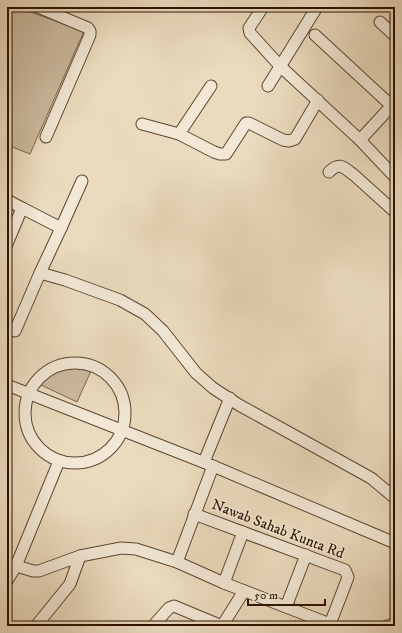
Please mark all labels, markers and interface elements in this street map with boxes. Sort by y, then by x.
street label: Nawab Sahab Kunta Rd [209,495,347,563]
scale bar [248,581,325,607]
text: 50 m [254,588,278,603]

